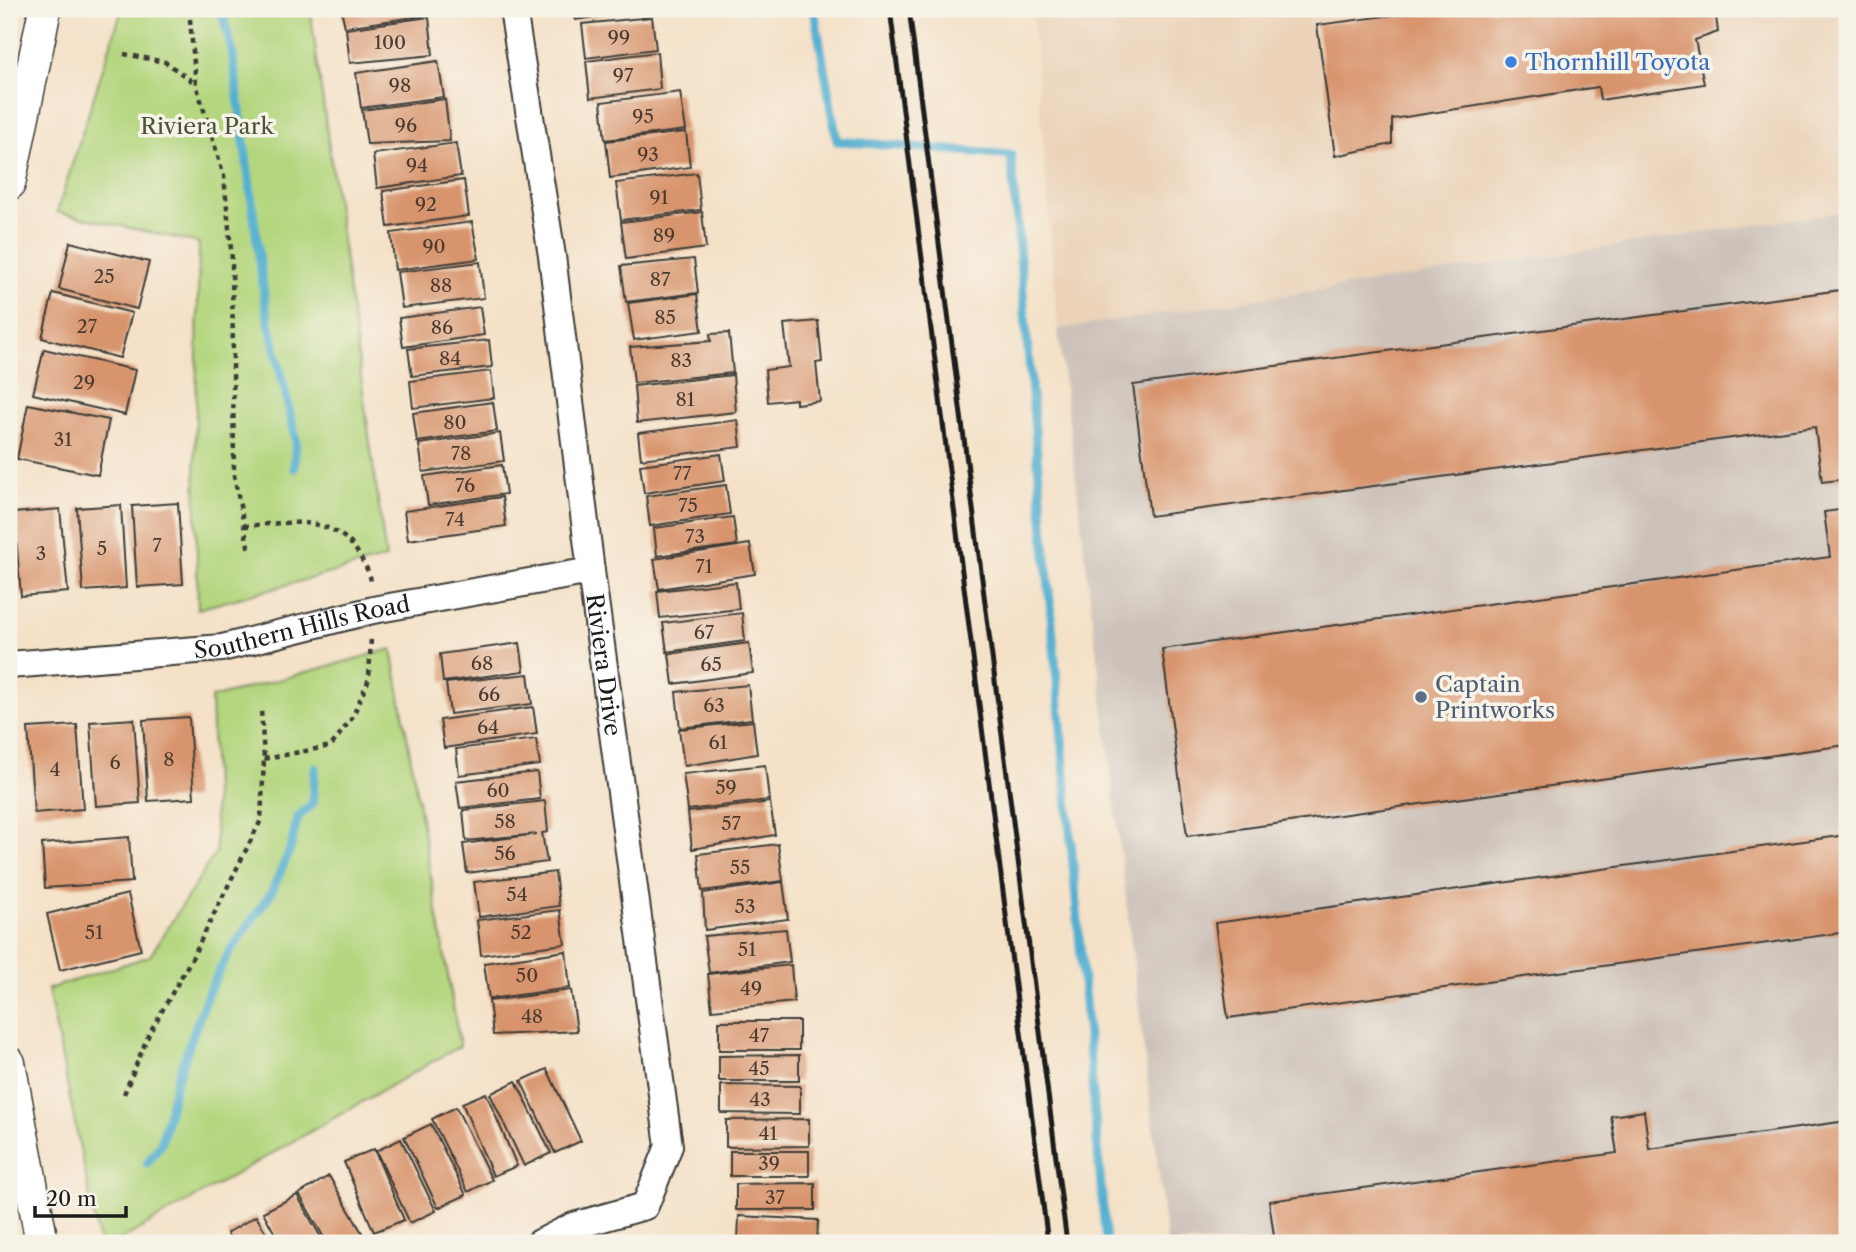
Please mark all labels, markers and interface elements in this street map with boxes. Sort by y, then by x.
house number: 99 [608,26,630,49]
house number: 100 [374,31,406,54]
place label: Thornhill Toyota [1525,48,1711,76]
marker: Thornhill Toyota [1503,54,1519,70]
house number: 97 [613,64,634,87]
house number: 98 [389,74,411,97]
house number: 95 [632,105,654,128]
park label: Riviera Park [140,112,275,140]
house number: 96 [395,114,417,137]
house number: 93 [637,143,659,166]
house number: 94 [406,154,428,177]
house number: 91 [649,186,669,209]
house number: 92 [415,193,437,216]
house number: 89 [653,224,675,247]
house number: 90 [422,235,446,258]
house number: 25 [93,265,115,288]
house number: 87 [650,268,671,291]
house number: 88 [430,274,452,297]
house number: 85 [654,306,676,329]
house number: 27 [77,315,98,338]
house number: 86 [431,316,453,339]
house number: 84 [439,347,461,370]
house number: 83 [670,349,692,372]
house number: 29 [73,371,95,394]
house number: 81 [675,388,695,411]
house number: 80 [443,411,467,434]
house number: 31 [54,428,72,451]
house number: 78 [451,442,471,465]
house number: 77 [673,462,692,485]
house number: 76 [455,474,475,497]
house number: 75 [678,494,698,517]
house number: 74 [445,508,465,531]
house number: 73 [685,525,705,548]
house number: 7 [152,534,162,557]
house number: 5 [97,537,107,560]
house number: 3 [36,542,46,565]
house number: 71 [695,555,713,578]
street label: Southern Hills Road [193,590,412,664]
street label: Riviera Drive [580,592,627,738]
house number: 67 [694,621,715,644]
house number: 68 [471,652,493,675]
house number: 65 [700,653,722,676]
place label: Captain Printworks [1435,670,1555,724]
house number: 66 [478,683,500,706]
marker: Captain Printworks [1413,689,1429,705]
house number: 63 [703,694,725,717]
house number: 64 [477,716,499,739]
house number: 61 [708,731,728,754]
house number: 8 [163,748,175,771]
house number: 6 [109,751,121,774]
house number: 4 [50,758,61,781]
house number: 59 [715,776,737,799]
house number: 60 [486,779,510,802]
house number: 58 [494,810,516,833]
house number: 57 [721,812,741,835]
house number: 56 [494,842,516,865]
house number: 55 [730,856,750,879]
house number: 54 [506,883,528,906]
house number: 53 [735,895,755,918]
house number: 51 [85,921,103,944]
house number: 52 [510,921,532,944]
house number: 51 [738,938,756,961]
house number: 50 [516,964,538,987]
house number: 49 [740,977,762,1000]
house number: 48 [521,1005,543,1028]
house number: 47 [749,1024,770,1047]
house number: 45 [748,1057,770,1080]
house number: 43 [749,1088,771,1111]
house number: 41 [759,1122,777,1145]
house number: 39 [758,1152,780,1175]
scale bar [35,1175,126,1219]
text: 20 m [46,1186,97,1211]
house number: 37 [765,1186,786,1209]

